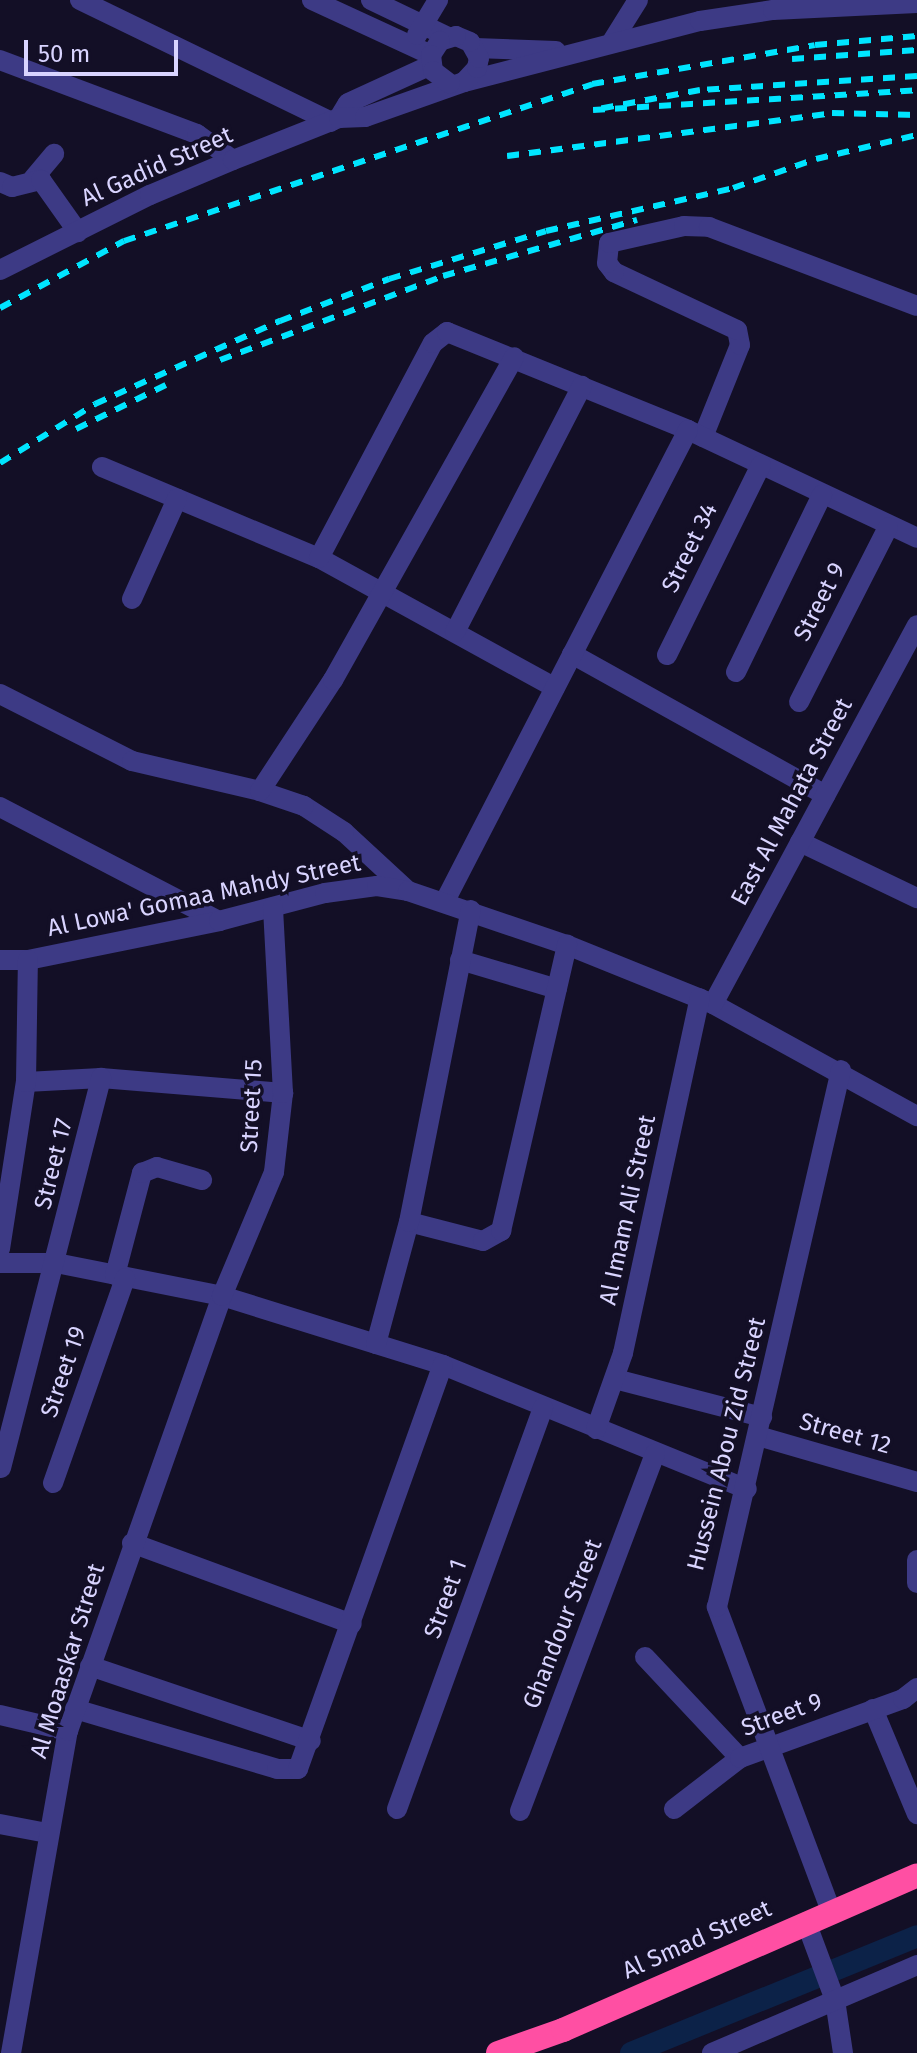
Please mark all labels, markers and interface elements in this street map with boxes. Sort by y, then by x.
scale bar [28,24,182,74]
text: 50 m [38,40,90,68]
street label: Al Gadid Street [77,121,237,213]
street label: Street 34 [656,499,724,597]
street label: Street 9 [788,558,852,646]
street label: East Al Mahata Street [725,693,859,911]
street label: Al Lowa' Gomaa Mahdy Street [45,849,363,943]
street label: Street 15 [235,1058,269,1154]
street label: Al Imam Ali Street [594,1112,662,1308]
street label: Street 17 [29,1116,79,1212]
street label: Hussein Abou Zid Street [682,1314,772,1574]
street label: Street 19 [35,1323,93,1421]
street label: Street 12 [796,1407,894,1461]
street label: Ghandour Street [517,1535,609,1713]
street label: Street 1 [418,1556,474,1642]
street label: Al Moaaskar Street [25,1560,111,1762]
street label: Street 9 [738,1687,826,1743]
street label: Al Smad Street [618,1894,776,1986]

